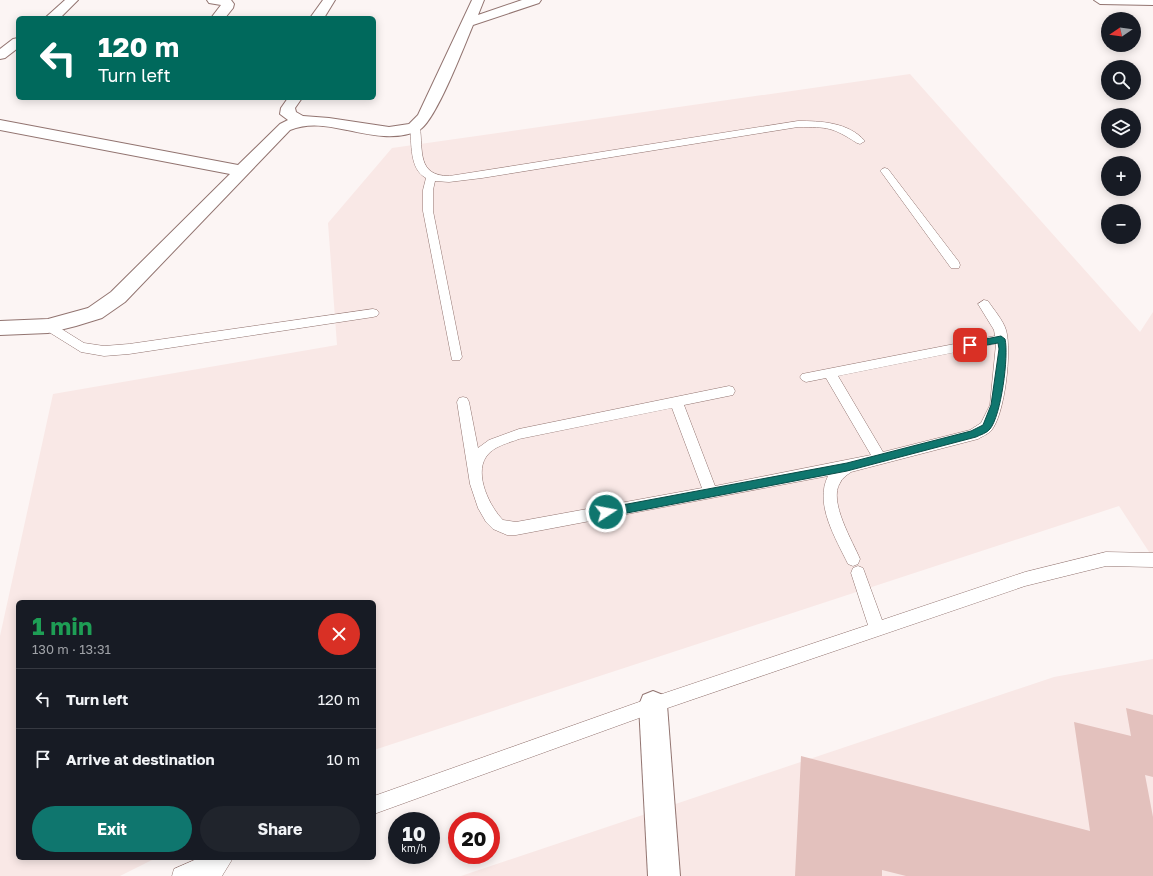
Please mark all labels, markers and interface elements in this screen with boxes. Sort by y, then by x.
north arrow [1101,12,1141,52]
map controls [1101,12,1141,244]
text: 120 m [98,30,179,63]
icon: left [32,32,84,84]
button: search [1101,60,1141,100]
text: Turn left [98,64,171,86]
button: layers [1101,108,1141,148]
button: + [1101,156,1141,196]
button: − [1101,204,1141,244]
pin [953,328,987,362]
icon: arrive [959,334,981,356]
position arrow [585,491,627,533]
text: 1 min [32,611,92,640]
button: close [318,613,360,655]
text: 130 m · 13:31 [32,641,111,657]
icon: left [32,688,54,710]
text: Turn left [66,690,128,708]
text: 120 m [318,690,360,708]
icon: arrive [32,748,54,770]
text: Arrive at destination [66,750,215,768]
text: 10 m [326,750,360,768]
button: Exit [32,806,192,852]
button: Share [200,806,360,852]
speed limit sign: 20 [448,812,500,864]
text: 10 [402,821,426,845]
text: km/h [401,842,427,854]

